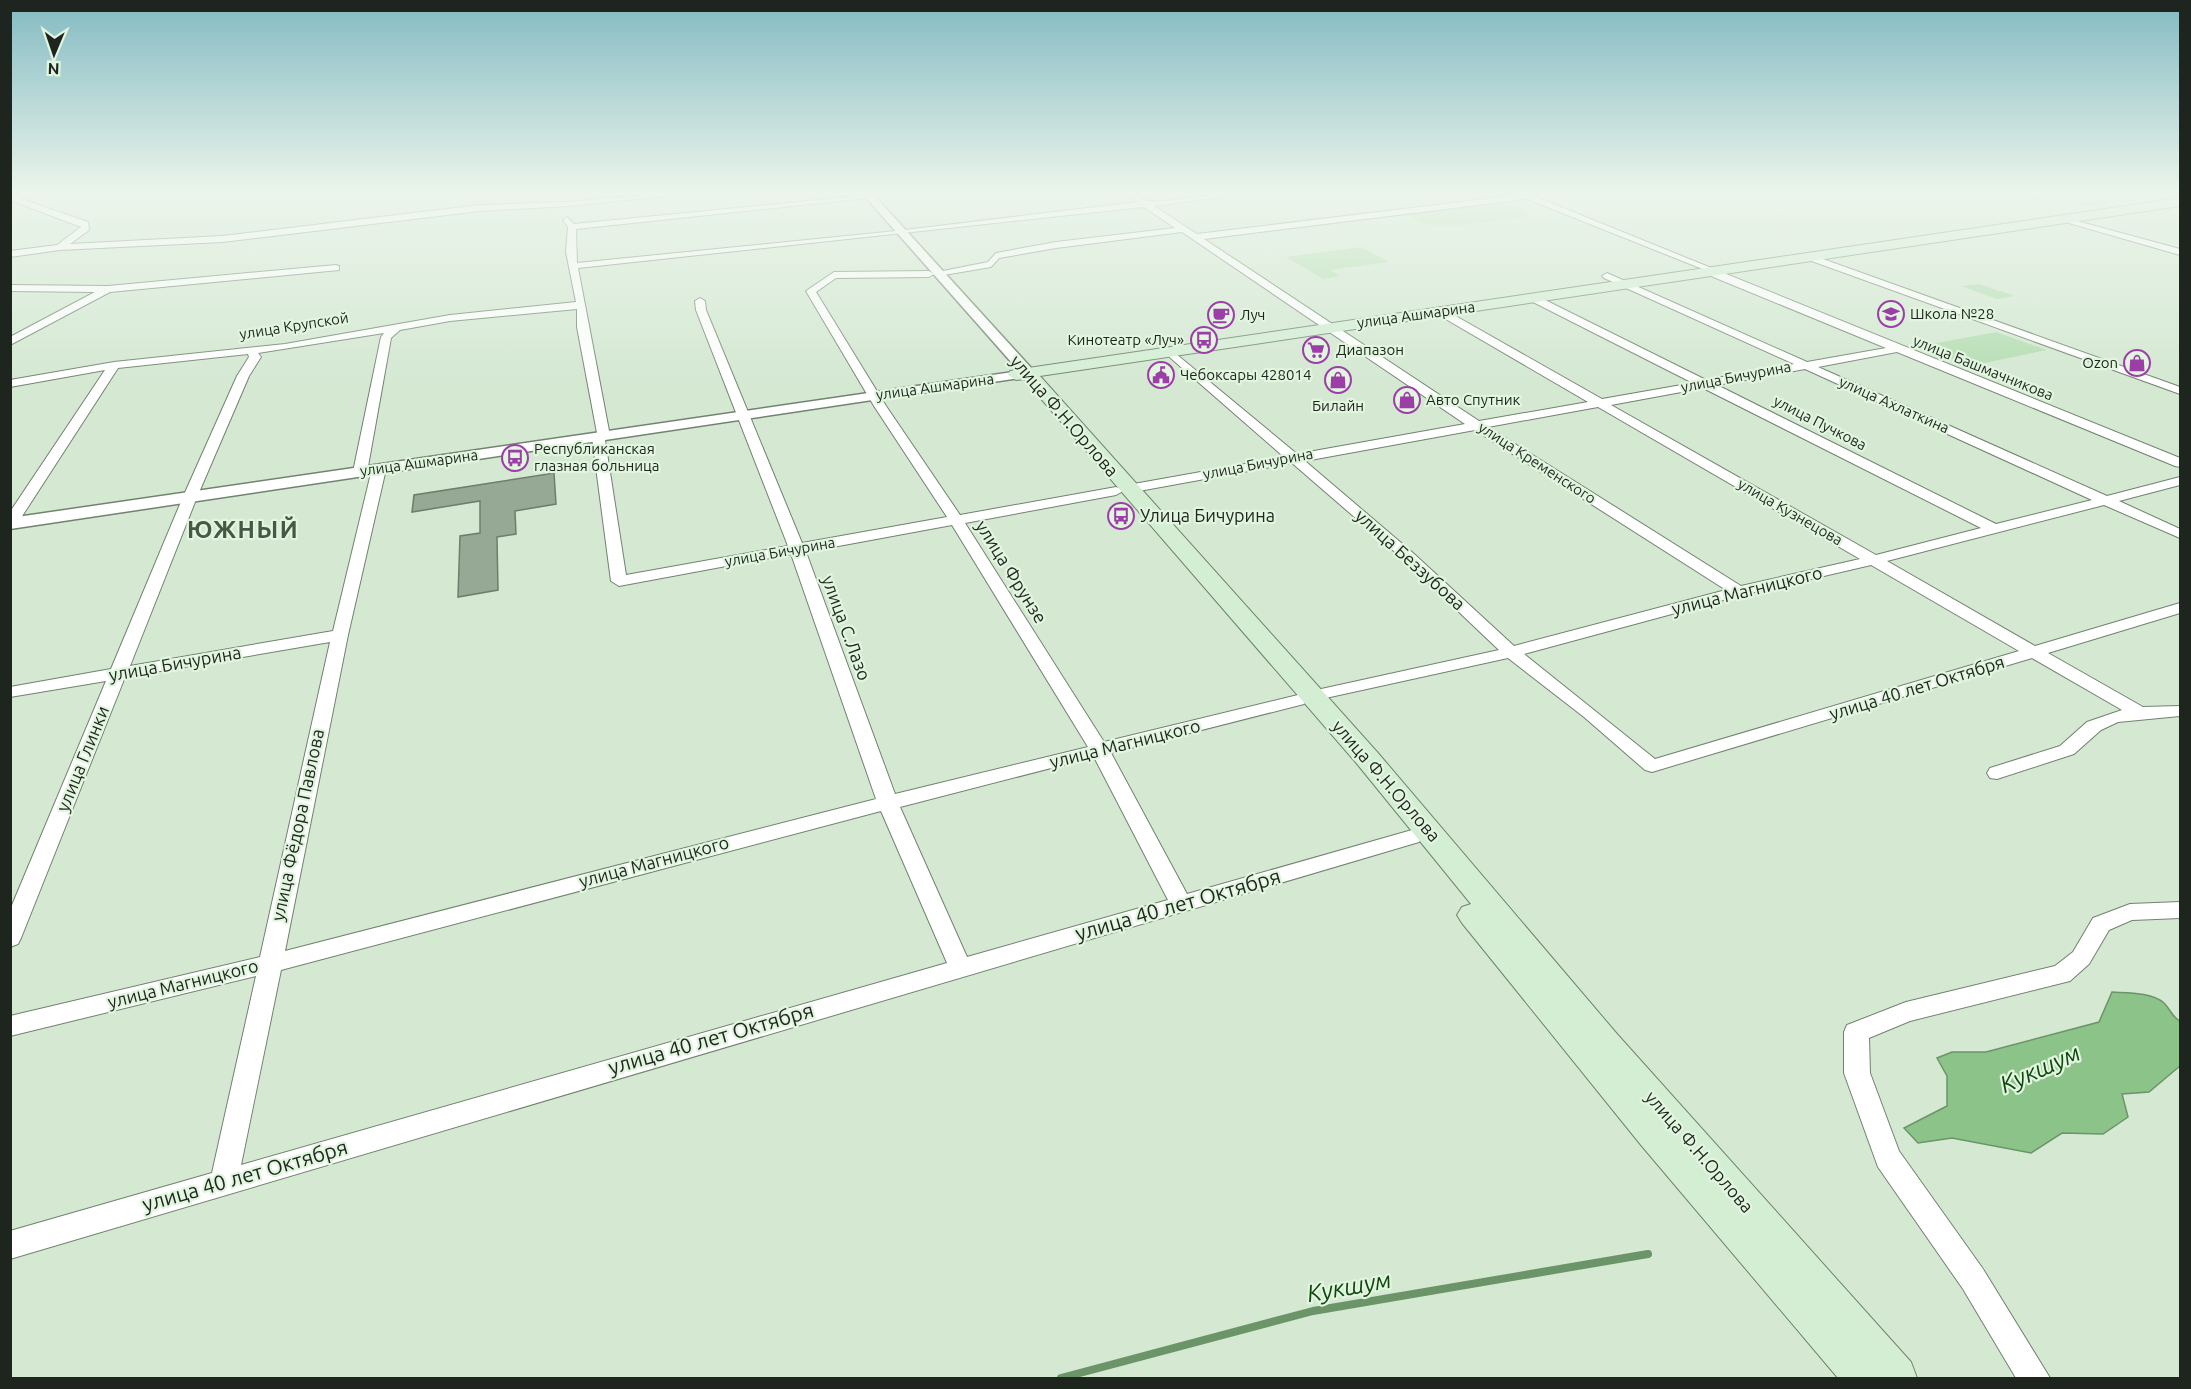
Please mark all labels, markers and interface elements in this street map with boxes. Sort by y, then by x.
north arrow [24,24,84,84]
text: N [47,60,60,78]
street label: улица Ашмарина [1356,298,1476,331]
school or university icon: Школа №28 [1876,299,1906,329]
cafe icon: Луч [1206,300,1236,330]
place label: Школа №28 [1910,305,1994,322]
place label: Луч [1240,306,1265,323]
street label: улица Крупской [238,308,350,343]
bus stop icon: Кинотеатр «Луч» [1189,325,1219,355]
place label: Кинотеатр «Луч» [1067,331,1184,348]
street label: улица Башмачникова [1911,332,2056,403]
supermarket icon: Диапазон [1301,335,1331,365]
place label: Диапазон [1336,341,1404,358]
shop icon: Ozon [2122,348,2152,378]
street label: улица Ф.Н.Орлова [1007,351,1123,480]
place label: Ozon [2082,354,2118,371]
street label: улица Бичурина [1679,357,1792,396]
public building icon: Чебоксары 428014 [1146,360,1176,390]
shop icon: Билайн [1323,365,1353,395]
place label: Чебоксары 428014 [1180,366,1311,383]
street label: улица Ашмарина [875,370,995,403]
street label: улица Ахлаткина [1837,373,1952,436]
shop icon: Авто Спутник [1392,385,1422,415]
place label: Авто Спутник [1426,391,1521,408]
street label: улица Пучкова [1771,392,1870,453]
place label: Билайн [1312,397,1364,414]
street label: улица Кременского [1475,418,1599,507]
place label: Республиканская глазная больница [534,440,659,474]
bus stop icon: Республиканская глазная больница [500,443,530,473]
street label: улица Бичурина [1201,444,1314,483]
street label: улица Ашмарина [359,446,479,479]
street label: улица Кузнецова [1735,475,1846,548]
bus stop icon: Улица Бичурина [1106,501,1136,531]
place label: Улица Бичурина [1140,505,1275,525]
street label: улица Беззубова [1352,505,1470,614]
district label: ЮЖНЫЙ [187,516,299,543]
street label: улица Фрунзе [972,516,1051,626]
street label: улица Бичурина [723,533,836,570]
street label: улица Магницкого [1669,562,1824,618]
street label: улица С.Лазо [819,572,875,683]
street label: улица Бичурина [107,642,243,685]
street label: улица 40 лет Октября [1827,651,2007,723]
street label: улица Глинки [52,703,112,814]
street label: улица Магницкого [1047,715,1202,771]
street label: улица Ф.Н.Орлова [1329,716,1445,845]
street label: улица Фёдора Павлова [267,727,327,923]
street label: улица Магницкого [577,831,731,891]
street label: улица 40 лет Октября [1072,863,1283,945]
street label: улица Магницкого [105,955,260,1011]
street label: улица 40 лет Октября [605,997,816,1079]
water label: Кукшум [1996,1039,2084,1098]
street label: улица Ф.Н.Орлова [1642,1087,1758,1216]
street label: улица 40 лет Октября [139,1134,350,1216]
water label: Кукшум [1305,1266,1393,1307]

